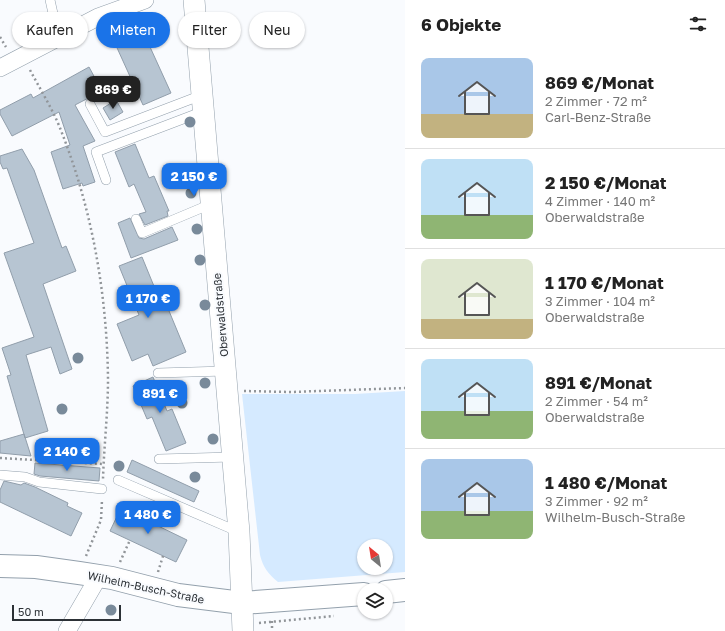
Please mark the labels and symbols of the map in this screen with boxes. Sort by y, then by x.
pin: 869 € [85,76,141,110]
pin: 2 150 € [157,163,231,197]
street label: Oberwaldstraße [210,272,230,358]
pin: 1 170 € [111,285,185,319]
pin: 891 € [132,380,188,414]
pin: 2 140 € [30,438,104,472]
pin: 1 480 € [111,501,185,535]
north arrow [357,539,393,575]
street label: Wilhelm-Busch-Straße [87,568,205,606]
scale bar [12,603,121,622]

